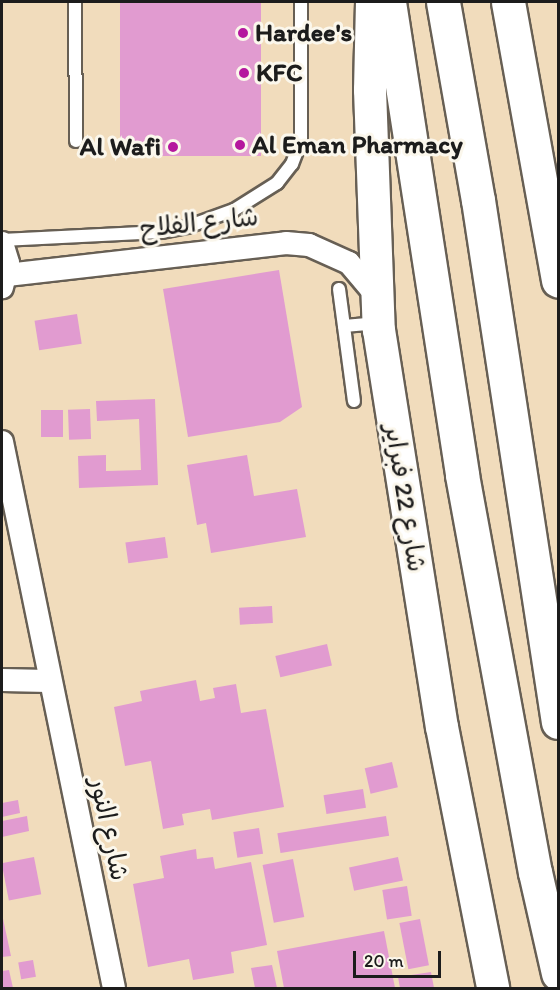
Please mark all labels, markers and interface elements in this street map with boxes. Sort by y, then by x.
place label: Hardee's [255,17,352,49]
marker: Hardee's [236,26,250,40]
place label: KFC [256,57,303,89]
marker: KFC [237,66,251,80]
place label: Al Eman Pharmacy [252,129,463,161]
place label: Al Wafi [80,131,161,163]
marker: Al Eman Pharmacy [233,138,247,152]
marker: Al Wafi [166,140,180,154]
street label: شارع الفلاح [138,201,260,245]
street label: شارع 22 فبراير [378,422,432,574]
street label: شارع النور [83,774,135,884]
scale bar [356,939,444,977]
text: 20 m [364,950,404,972]

